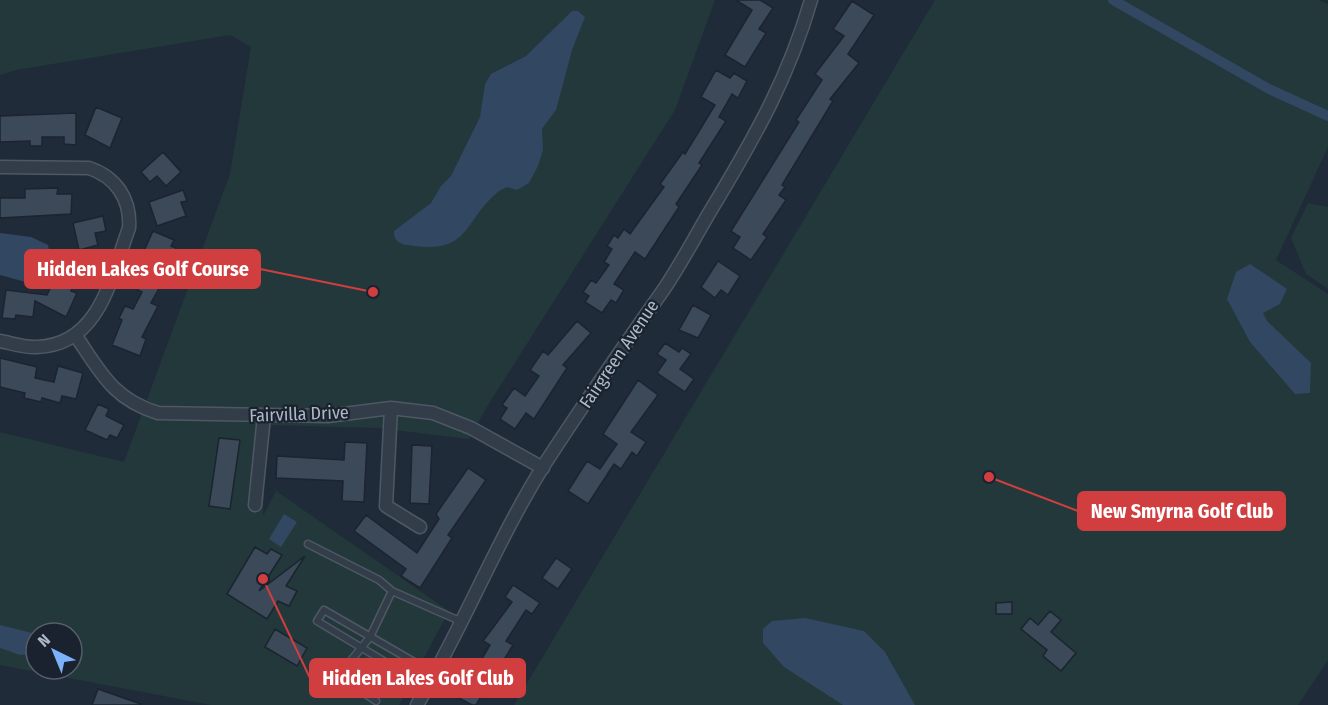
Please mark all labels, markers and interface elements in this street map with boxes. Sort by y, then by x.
callout: Hidden Lakes Golf Course [25,250,260,288]
text: Hidden Lakes Golf Course [37,257,249,281]
street label: Fairgreen Avenue [575,296,663,412]
street label: Fairvilla Drive [249,401,349,427]
callout: New Smyrna Golf Club [1078,492,1285,530]
text: New Smyrna Golf Club [1091,499,1273,523]
north arrow [24,621,84,681]
text: N [34,630,54,651]
callout: Hidden Lakes Golf Club [310,659,525,697]
text: Hidden Lakes Golf Club [322,666,514,690]

